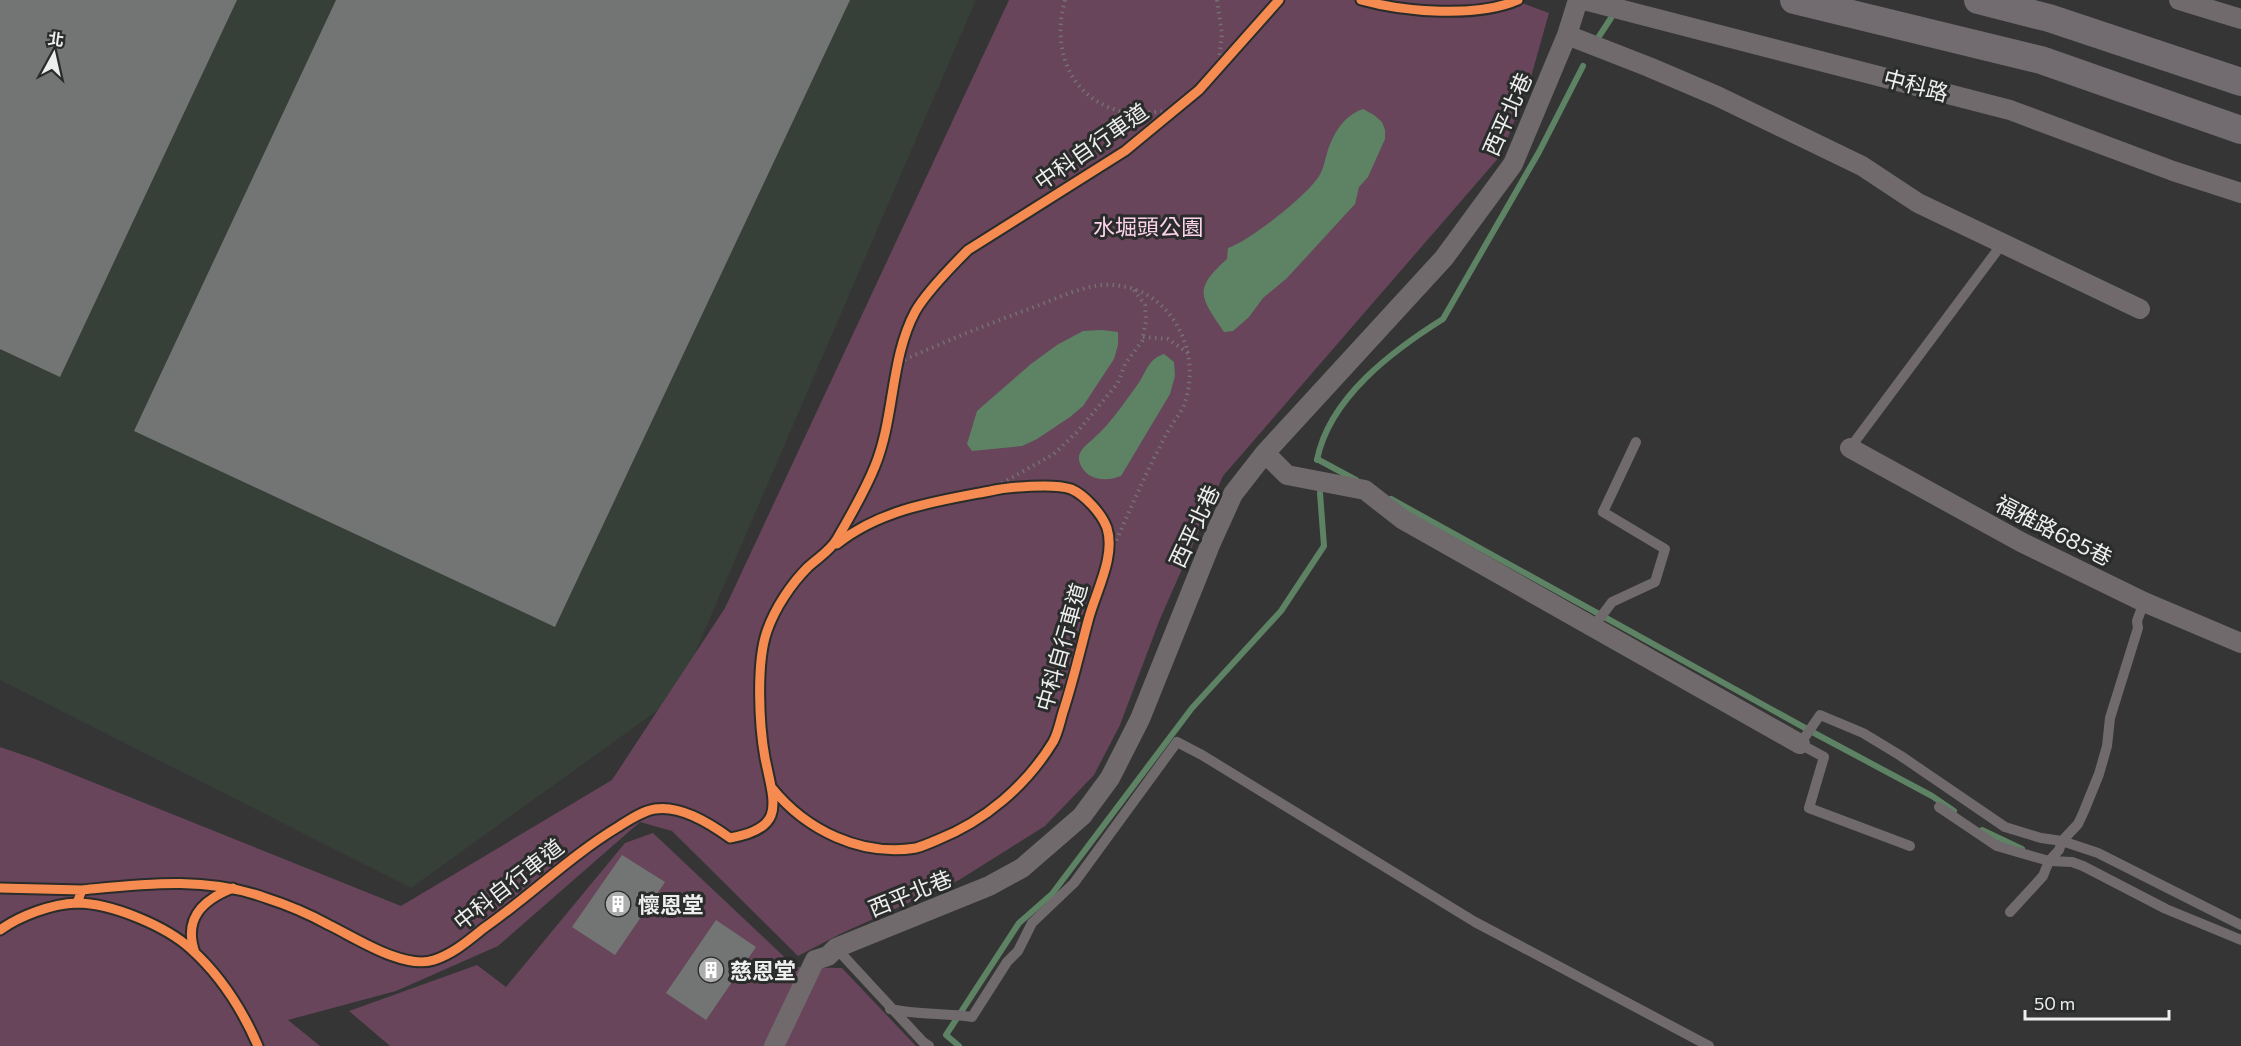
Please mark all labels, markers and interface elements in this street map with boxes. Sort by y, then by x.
north arrow [24,24,84,84]
text: 北 [47,28,65,49]
street label: 中科路 [1881,63,1951,107]
street label: 西平北巷 [1477,68,1537,160]
street label: 中科自行車道 [1029,97,1153,195]
park label: 水堀頭公園 [1093,213,1203,240]
street label: 西平北巷 [1163,480,1225,572]
street label: 福雅路685巷 [1991,489,2117,571]
street label: 中科自行車道 [1030,580,1092,714]
street label: 中科自行車道 [448,833,568,935]
street label: 西平北巷 [864,864,956,922]
building icon: 懷恩堂 [603,889,633,919]
place label: 懷恩堂 [638,891,704,918]
building icon: 慈恩堂 [696,955,726,985]
place label: 慈恩堂 [730,957,796,984]
scale bar [2025,983,2169,1021]
text: 50 m [2034,992,2075,1014]

